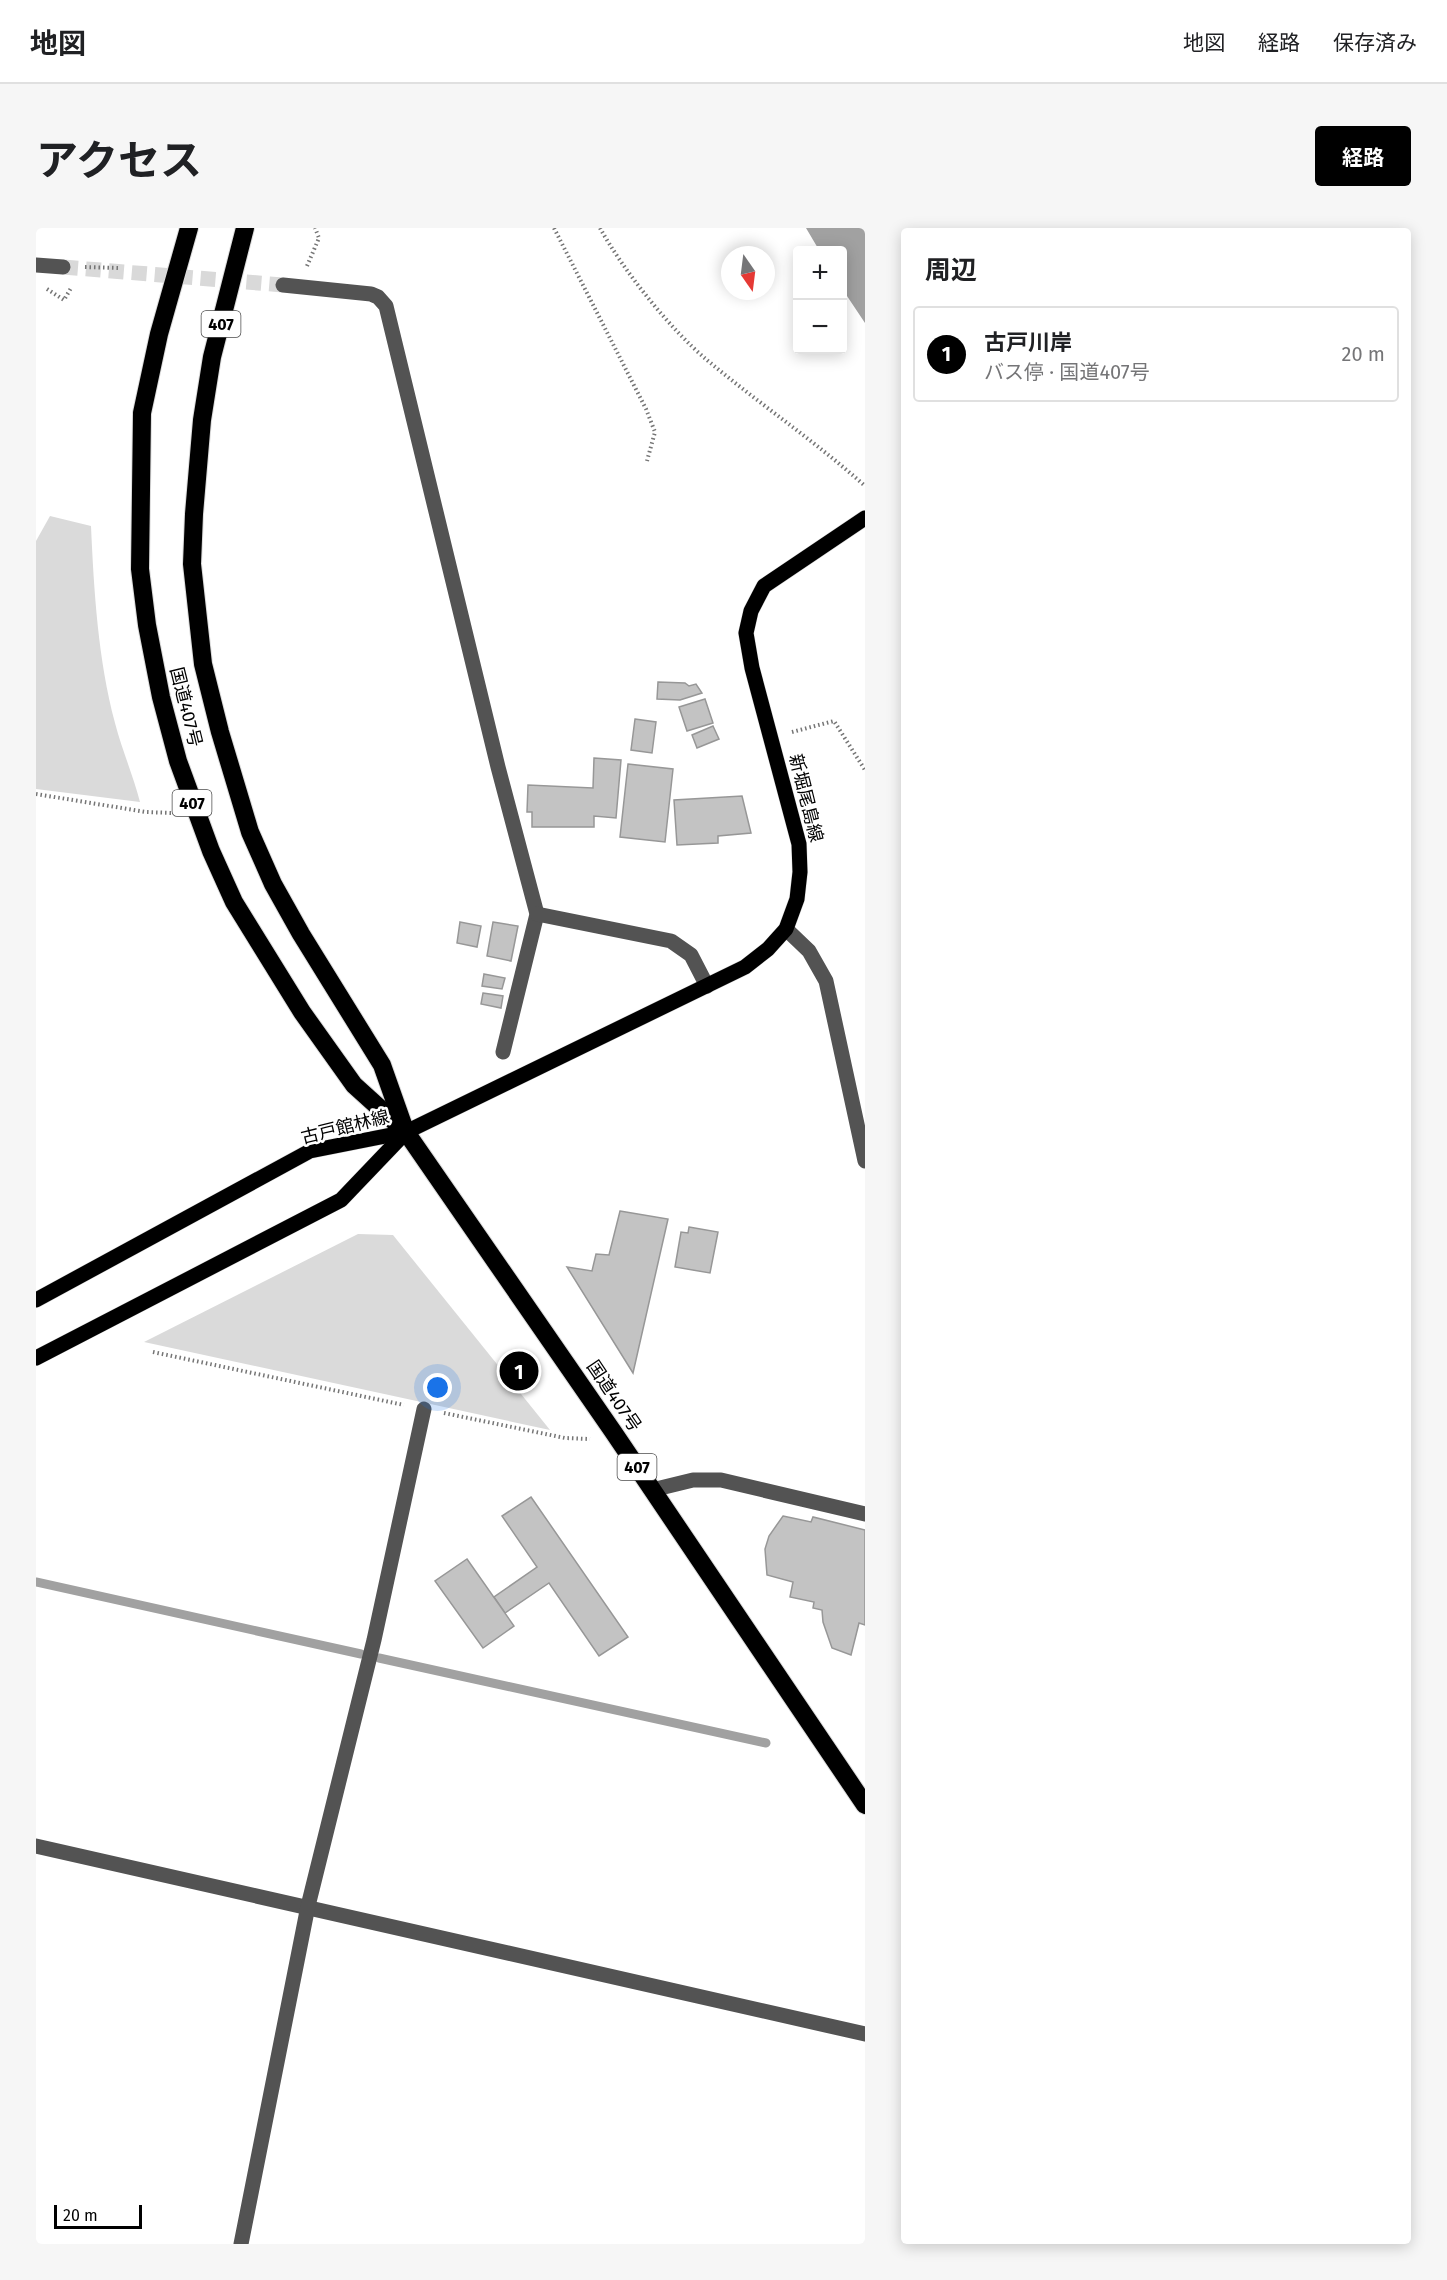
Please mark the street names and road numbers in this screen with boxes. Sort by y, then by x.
road number: 407 [202,311,240,337]
street label: 国道407号 [165,665,207,749]
street label: 新堀尾島線 [784,752,828,844]
road number: 407 [172,790,212,816]
street label: 古戸館林線 [299,1105,391,1149]
street label: 国道407号 [582,1356,646,1436]
road number: 407 [618,1454,656,1480]

